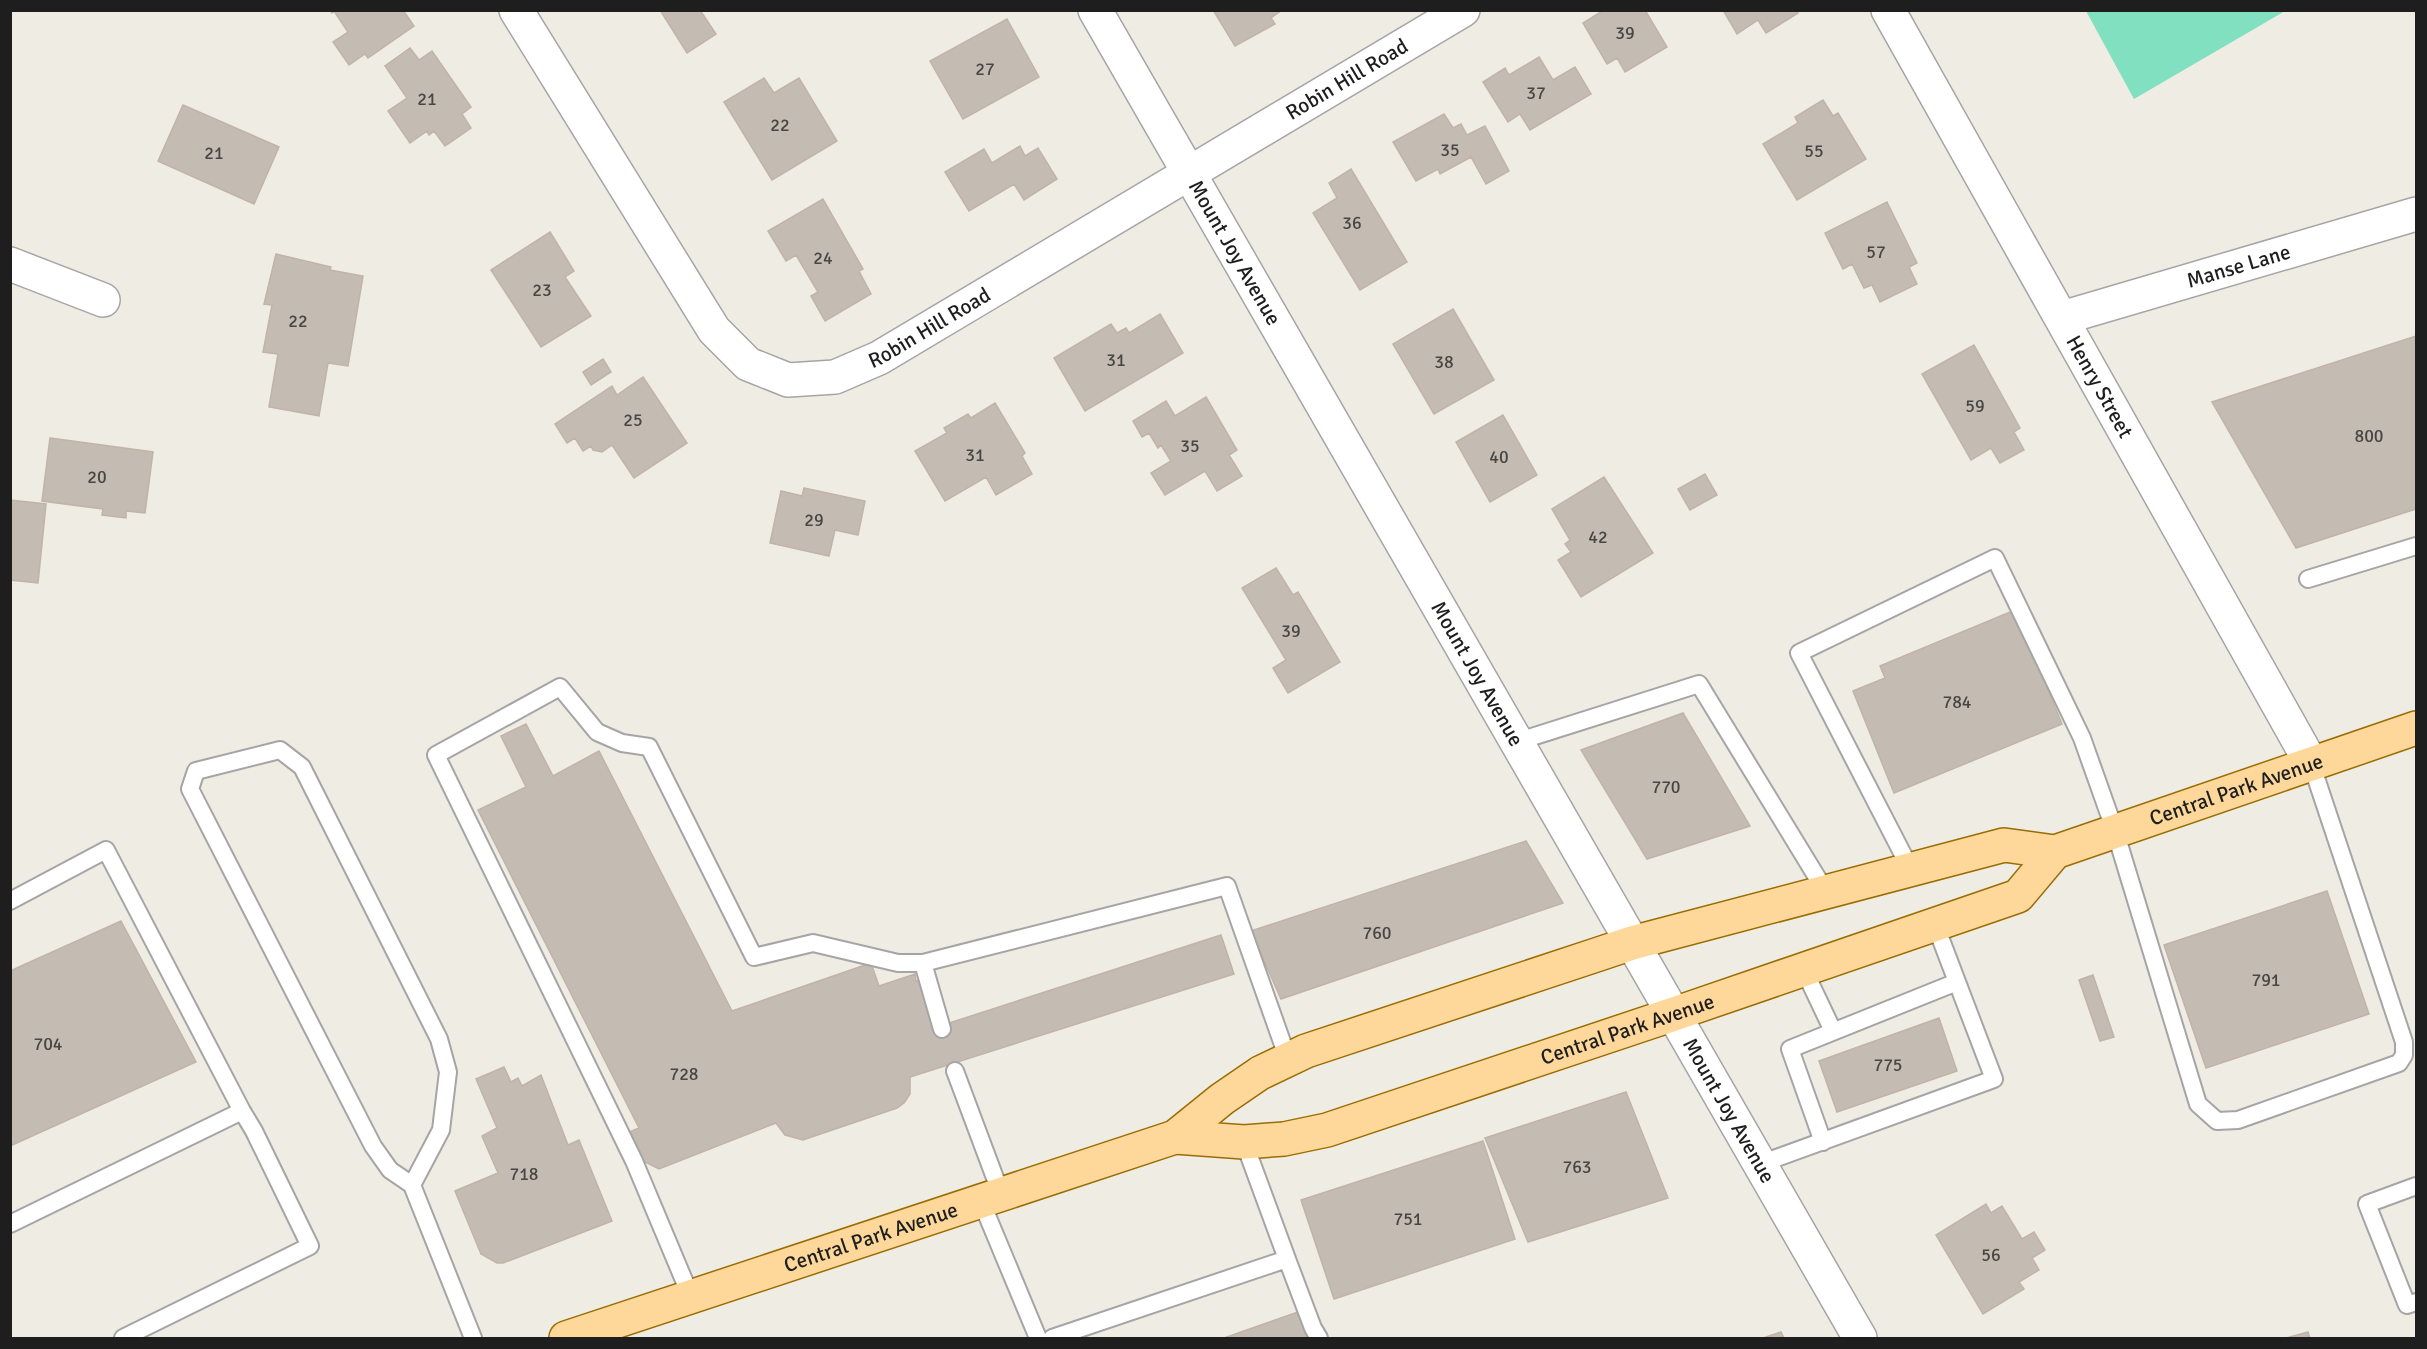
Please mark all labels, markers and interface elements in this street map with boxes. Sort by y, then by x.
house number: 39 [1615,22,1635,44]
street label: Robin Hill Road [1281,33,1413,126]
house number: 27 [975,58,995,80]
house number: 37 [1526,82,1546,104]
house number: 21 [417,88,437,110]
house number: 22 [770,114,790,136]
house number: 35 [1440,139,1460,161]
house number: 55 [1804,140,1824,162]
house number: 21 [204,142,224,164]
street label: Mount Joy Avenue [1183,175,1287,330]
house number: 36 [1342,212,1362,234]
street label: Manse Lane [2184,239,2293,294]
house number: 57 [1866,241,1886,263]
house number: 24 [813,247,833,269]
house number: 23 [532,279,552,301]
street label: Robin Hill Road [864,282,995,374]
house number: 22 [288,310,308,332]
street label: Henry Street [2060,331,2139,443]
house number: 31 [1106,349,1126,371]
house number: 38 [1434,351,1454,373]
house number: 59 [1965,395,1985,417]
house number: 25 [623,409,643,431]
house number: 800 [2354,425,2384,447]
house number: 35 [1180,435,1200,457]
house number: 31 [965,444,985,466]
house number: 40 [1489,446,1509,468]
house number: 20 [87,466,107,488]
house number: 29 [804,509,824,531]
house number: 42 [1588,526,1608,548]
street label: Mount Joy Avenue [1425,597,1529,751]
house number: 39 [1281,620,1301,642]
house number: 784 [1942,691,1972,713]
street label: Central Park Avenue [2146,748,2326,832]
house number: 770 [1651,776,1681,798]
house number: 760 [1362,922,1392,944]
house number: 791 [2251,969,2281,991]
street label: Central Park Avenue [1537,988,1718,1071]
house number: 704 [33,1033,63,1055]
street label: Mount Joy Avenue [1677,1033,1781,1188]
house number: 775 [1873,1054,1903,1076]
house number: 728 [669,1063,699,1085]
house number: 763 [1562,1156,1592,1178]
house number: 718 [509,1163,539,1185]
street label: Central Park Avenue [781,1197,961,1278]
house number: 751 [1393,1208,1423,1230]
house number: 56 [1981,1244,2001,1266]

